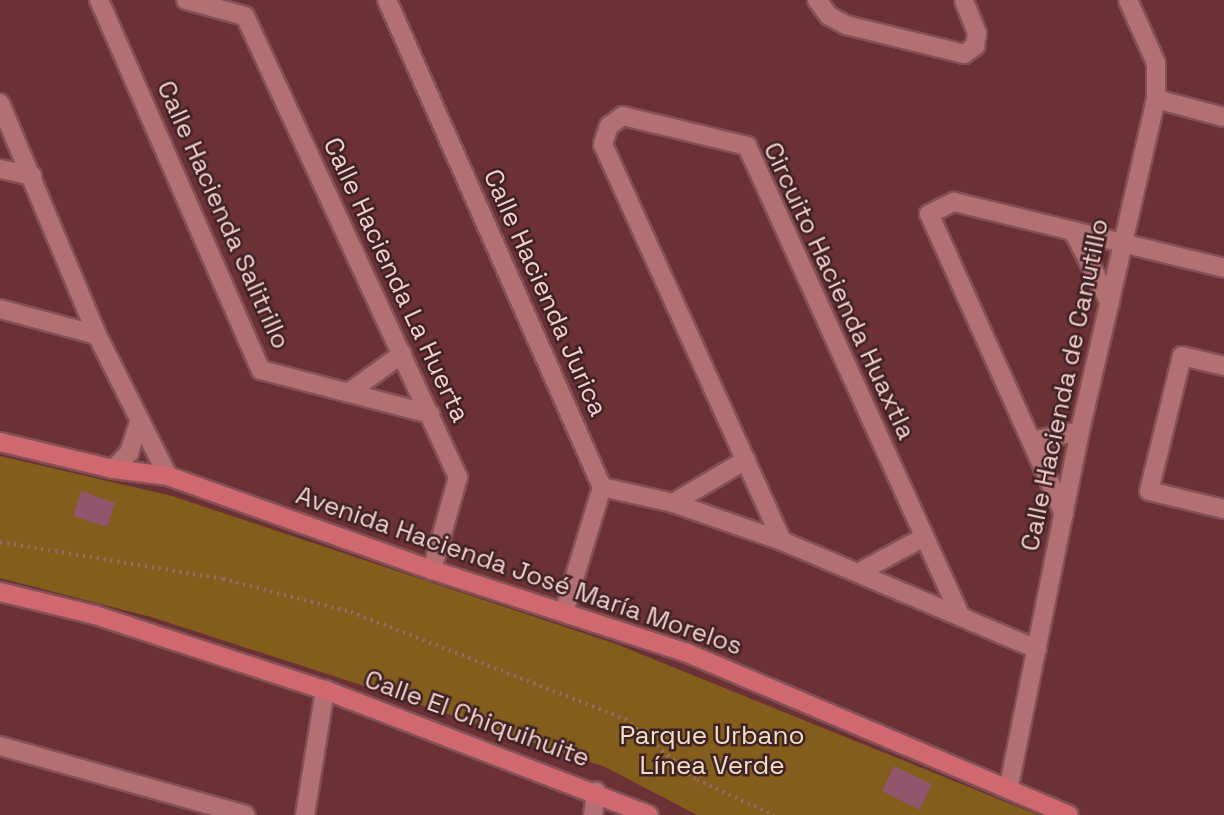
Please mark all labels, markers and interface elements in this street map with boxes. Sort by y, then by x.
street label: Calle Hacienda Salitrillo [150,76,296,354]
street label: Calle Hacienda La Huerta [316,133,476,427]
street label: Circuito Hacienda Huaxtla [756,137,922,445]
street label: Calle Hacienda Jurica [476,165,614,421]
street label: Calle Hacienda de Canutillo [1015,216,1115,554]
street label: Avenida Hacienda José María Morelos [292,480,746,662]
street label: Calle El Chiquihuite [360,664,594,774]
park label: Parque Urbano Línea Verde [619,720,805,782]

